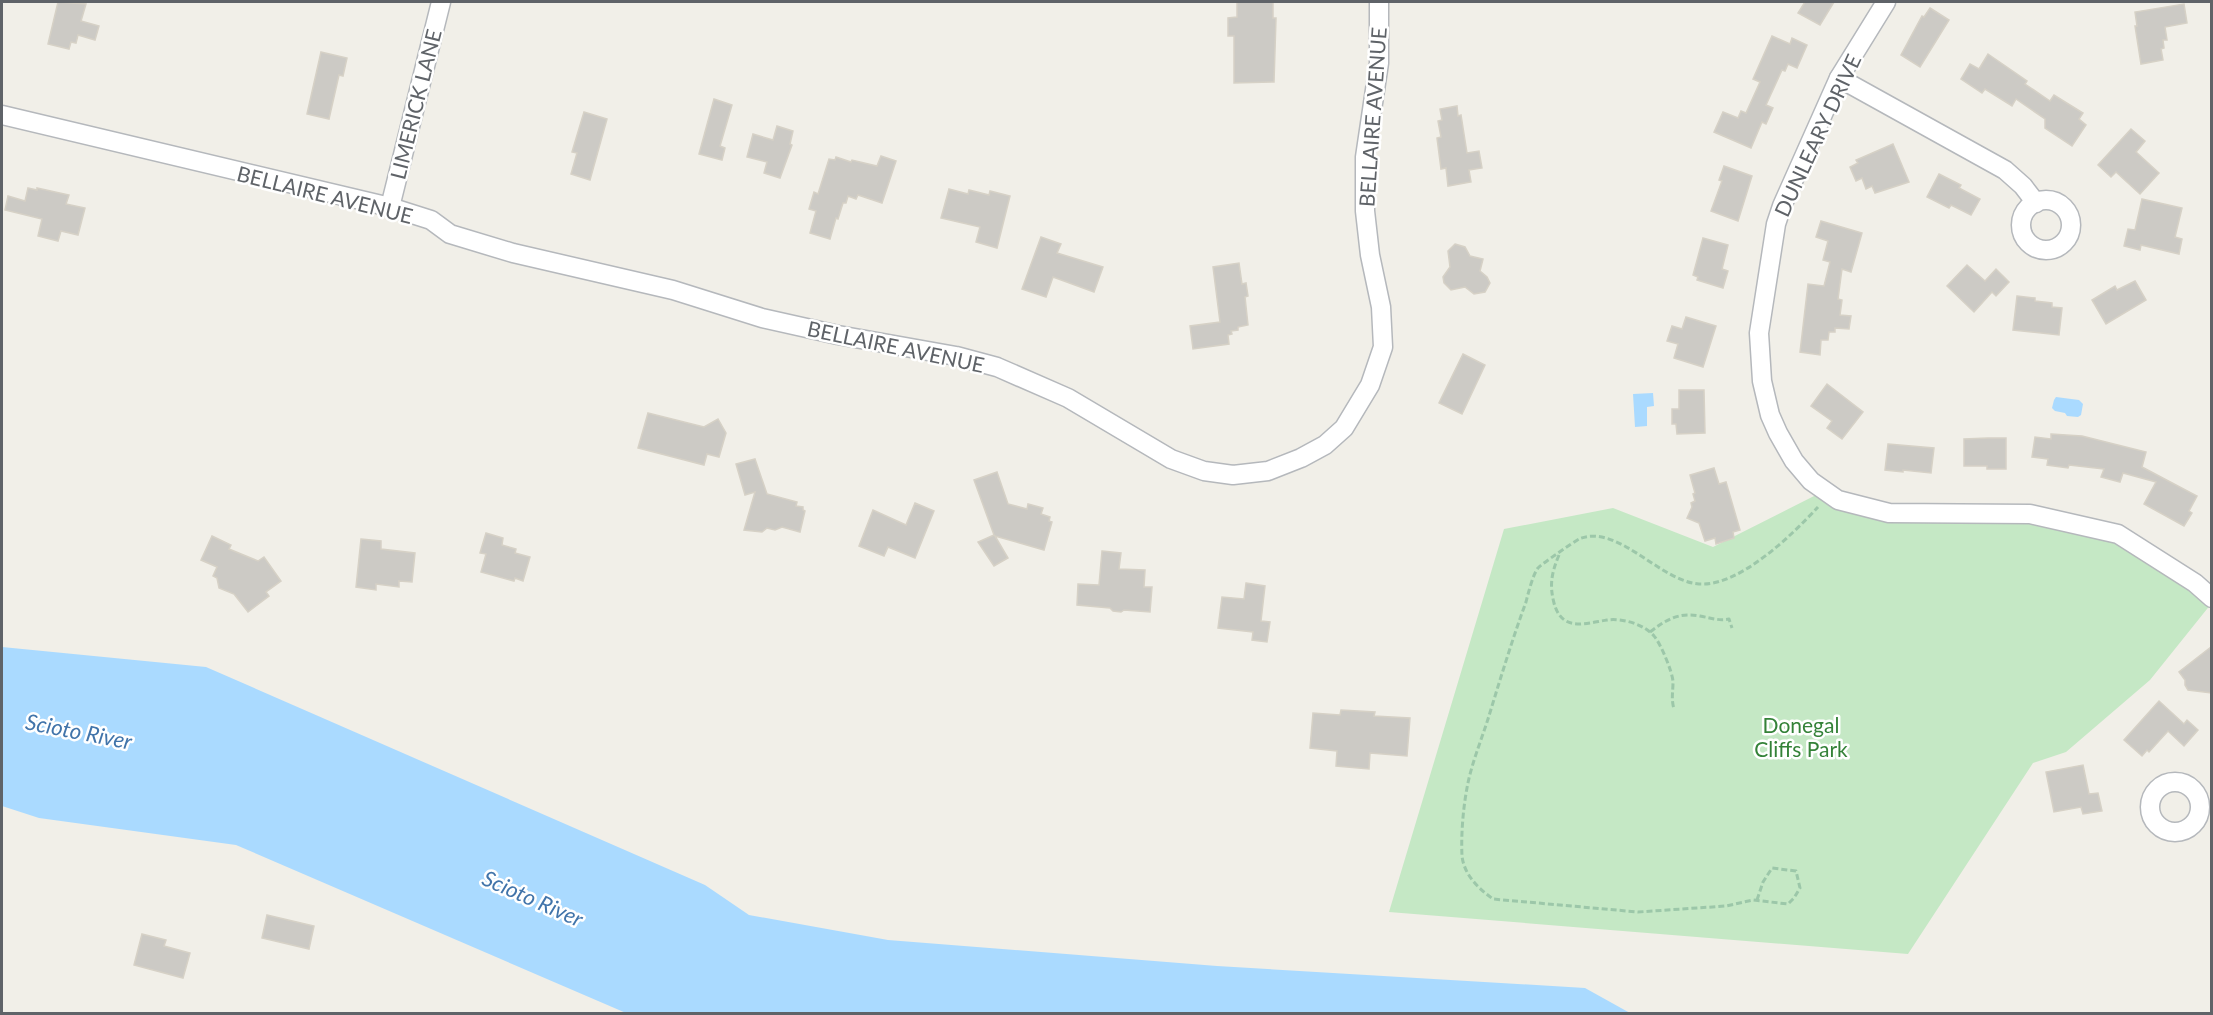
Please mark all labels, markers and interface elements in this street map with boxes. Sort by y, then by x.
street label: LIMERICK LANE [384,26,446,182]
street label: BELLAIRE AVENUE [1353,26,1391,208]
street label: DUNLEARY DRIVE [1768,50,1866,220]
street label: BELLAIRE AVENUE [234,160,416,228]
street label: BELLAIRE AVENUE [805,315,987,377]
water label: Scioto River [24,707,135,755]
park label: Donegal Cliffs Park [1754,712,1848,761]
water label: Scioto River [478,864,588,932]

